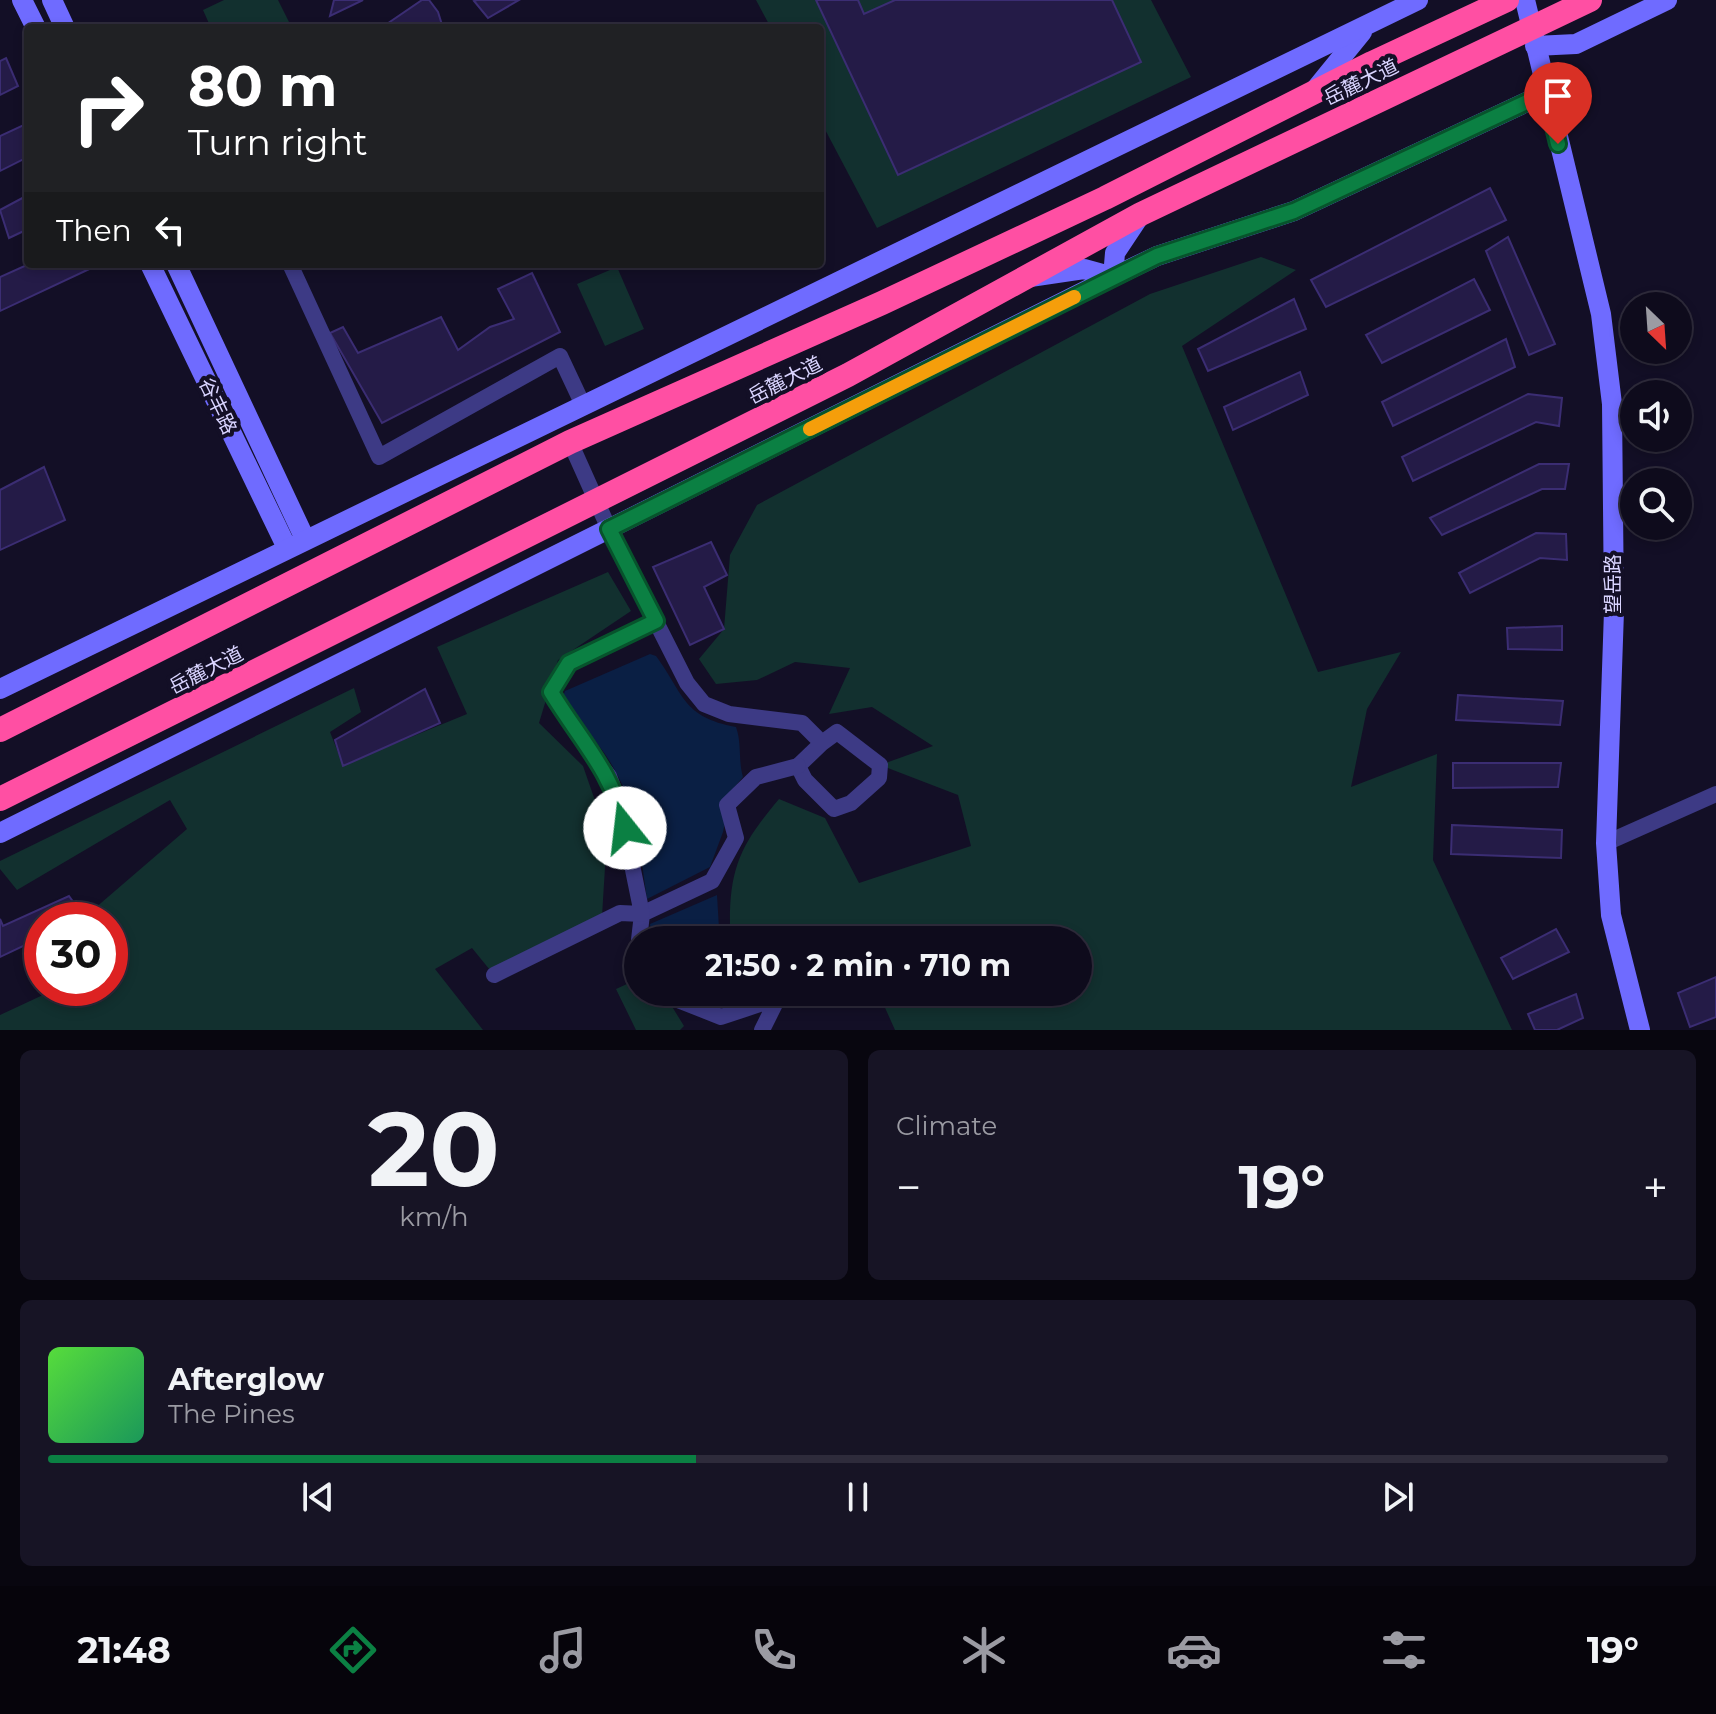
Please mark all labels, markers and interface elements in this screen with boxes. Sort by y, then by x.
text: 80 m [188,52,338,120]
street label: 岳麓大道 [1320,54,1402,110]
icon: right [56,56,160,160]
pin [1524,62,1592,144]
icon: arrive [1536,74,1580,118]
text: Turn right [188,120,368,164]
icon: left [148,208,192,252]
text: Then [56,212,132,249]
north arrow [1620,292,1692,364]
map controls [1620,292,1692,540]
street label: 岳麓大道 [744,351,826,409]
street label: 谷丰路 [194,374,242,438]
button: sound [1620,380,1692,452]
button: search [1620,468,1692,540]
street label: 望岳路 [1601,554,1625,614]
street label: 岳麓大道 [165,641,247,699]
position arrow [583,786,667,870]
speed limit sign: 30 [24,902,128,1006]
text: 21:50 · 2 min · 710 m [705,947,1011,984]
text: 20 [368,1085,500,1212]
text: Climate [896,1110,997,1142]
text: 19° [1239,1150,1325,1223]
text: − [896,1160,921,1214]
text: + [1643,1160,1668,1214]
text: km/h [399,1201,469,1233]
text: Afterglow [168,1361,324,1398]
text: The Pines [168,1398,295,1430]
icon: previous [296,1475,340,1519]
icon: pause [836,1475,880,1519]
icon: next [1376,1475,1420,1519]
icon: directions [325,1622,381,1678]
icon: music [535,1622,591,1678]
icon: phone [746,1622,802,1678]
icon: climate [956,1622,1012,1678]
icon: car [1166,1622,1222,1678]
icon: filters [1376,1622,1432,1678]
text: 21:48 [77,1628,171,1672]
text: 19° [1587,1628,1639,1672]

